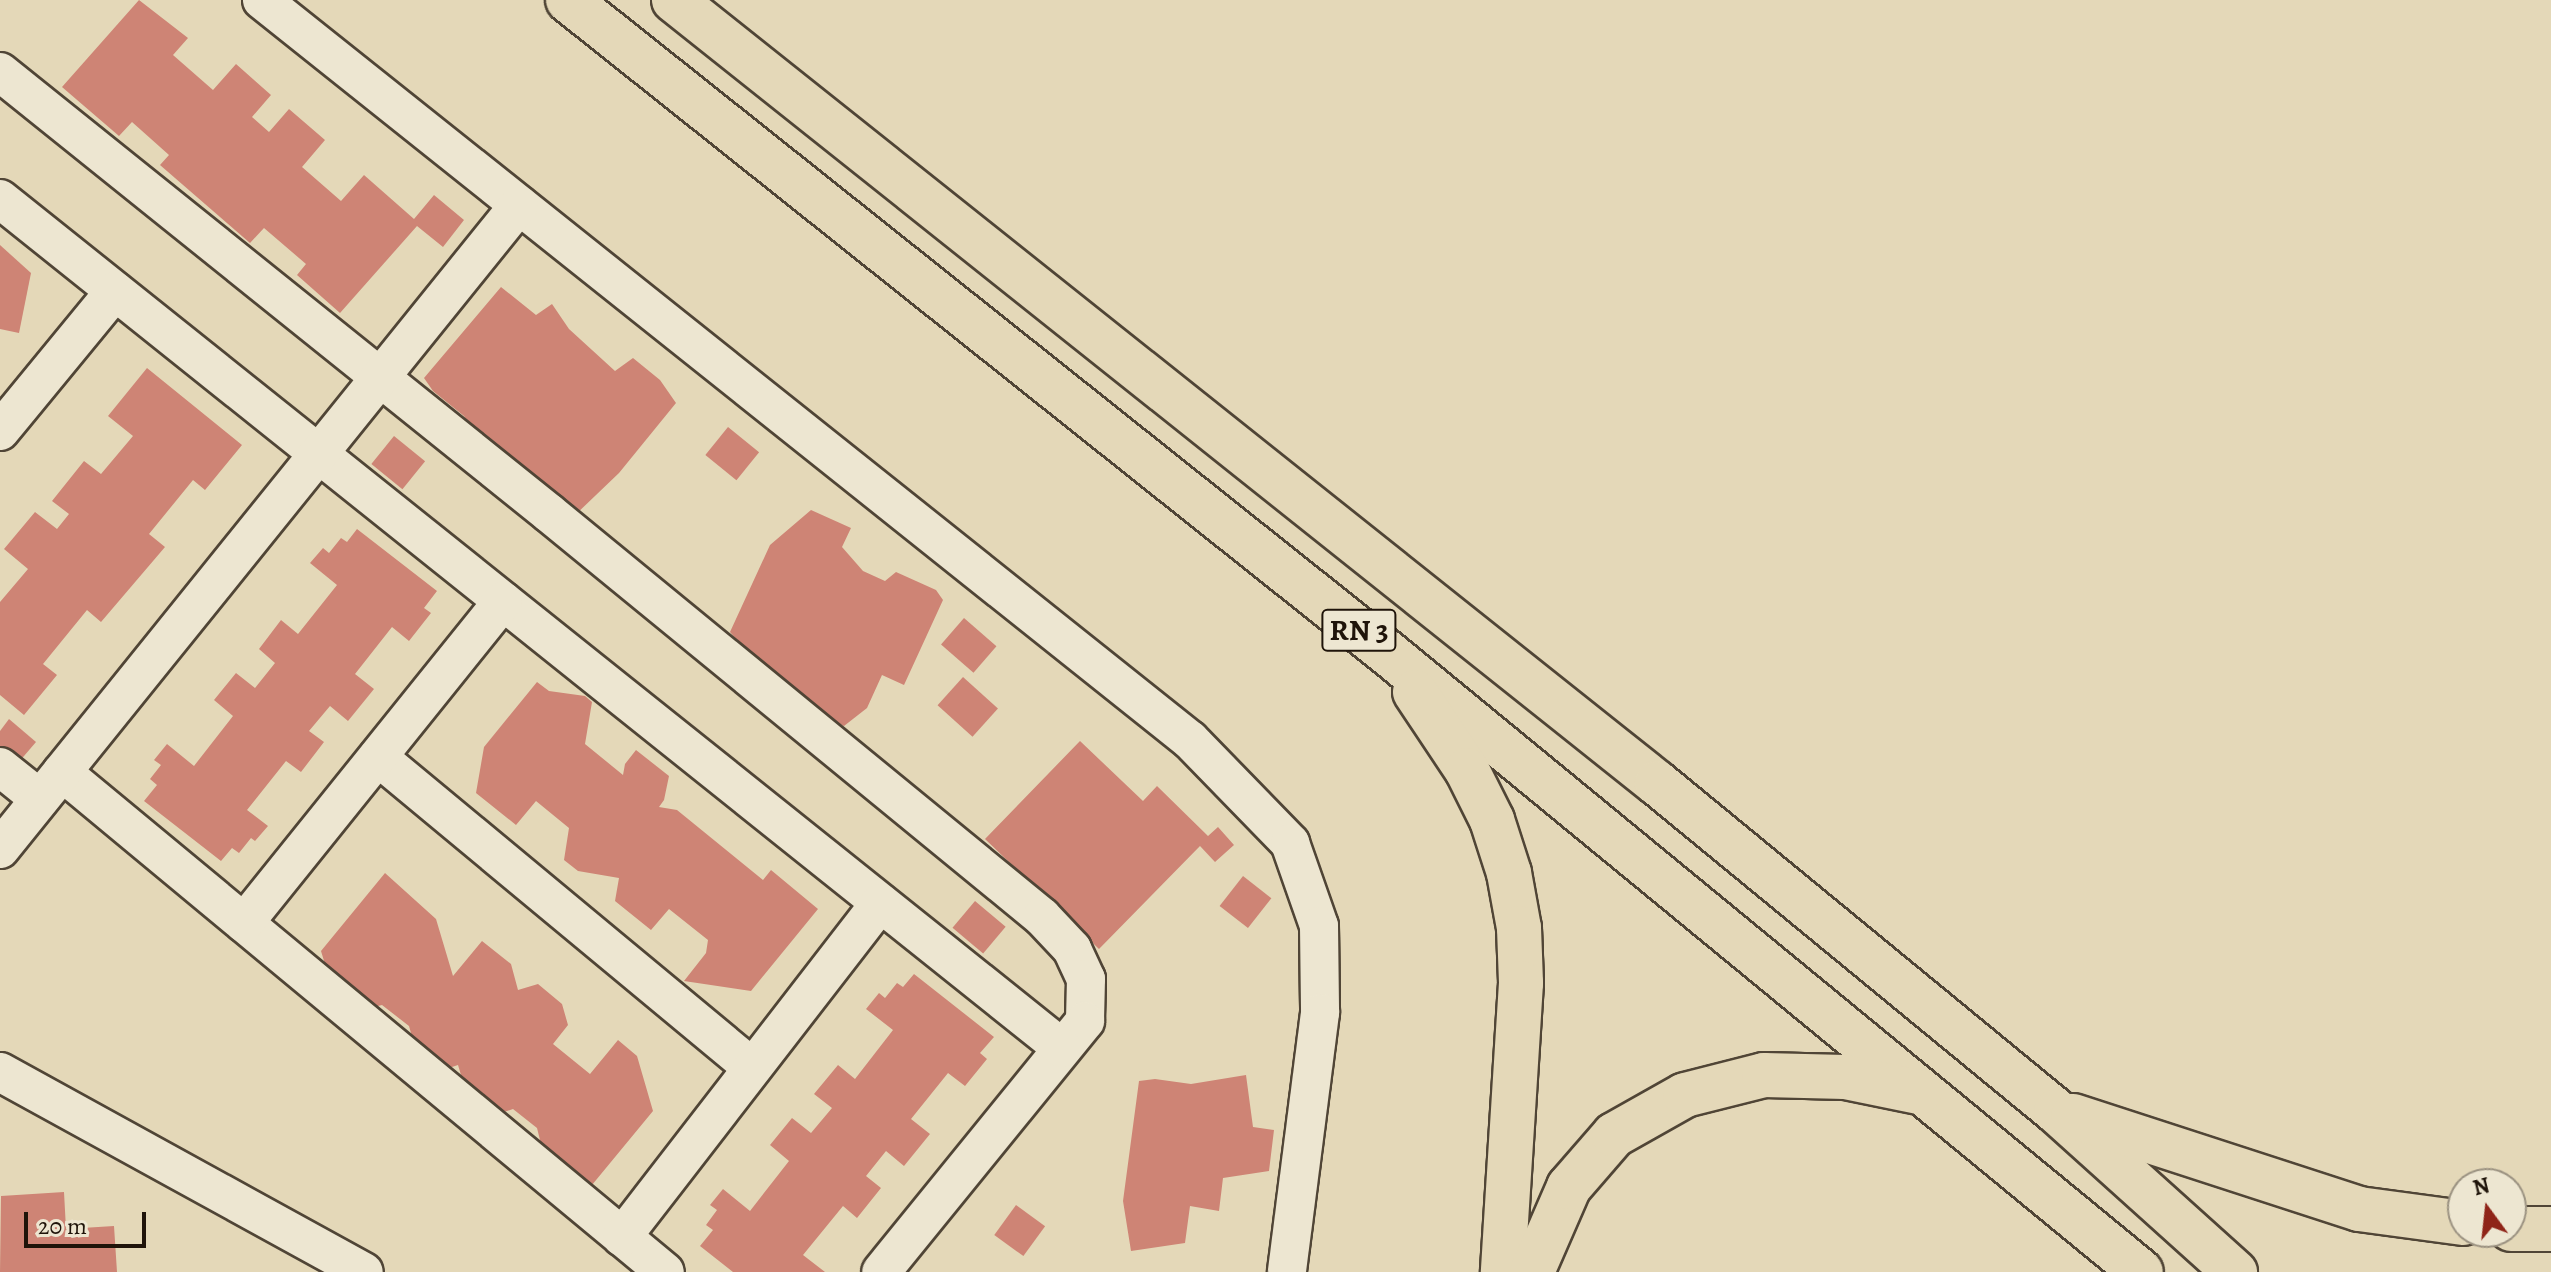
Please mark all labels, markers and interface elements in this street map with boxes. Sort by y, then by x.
road number: RN 3 [1321,604,1397,656]
north arrow [2447,1168,2527,1248]
text: N [2470,1170,2493,1203]
scale bar [28,1196,150,1246]
text: 20 m [38,1210,87,1242]

